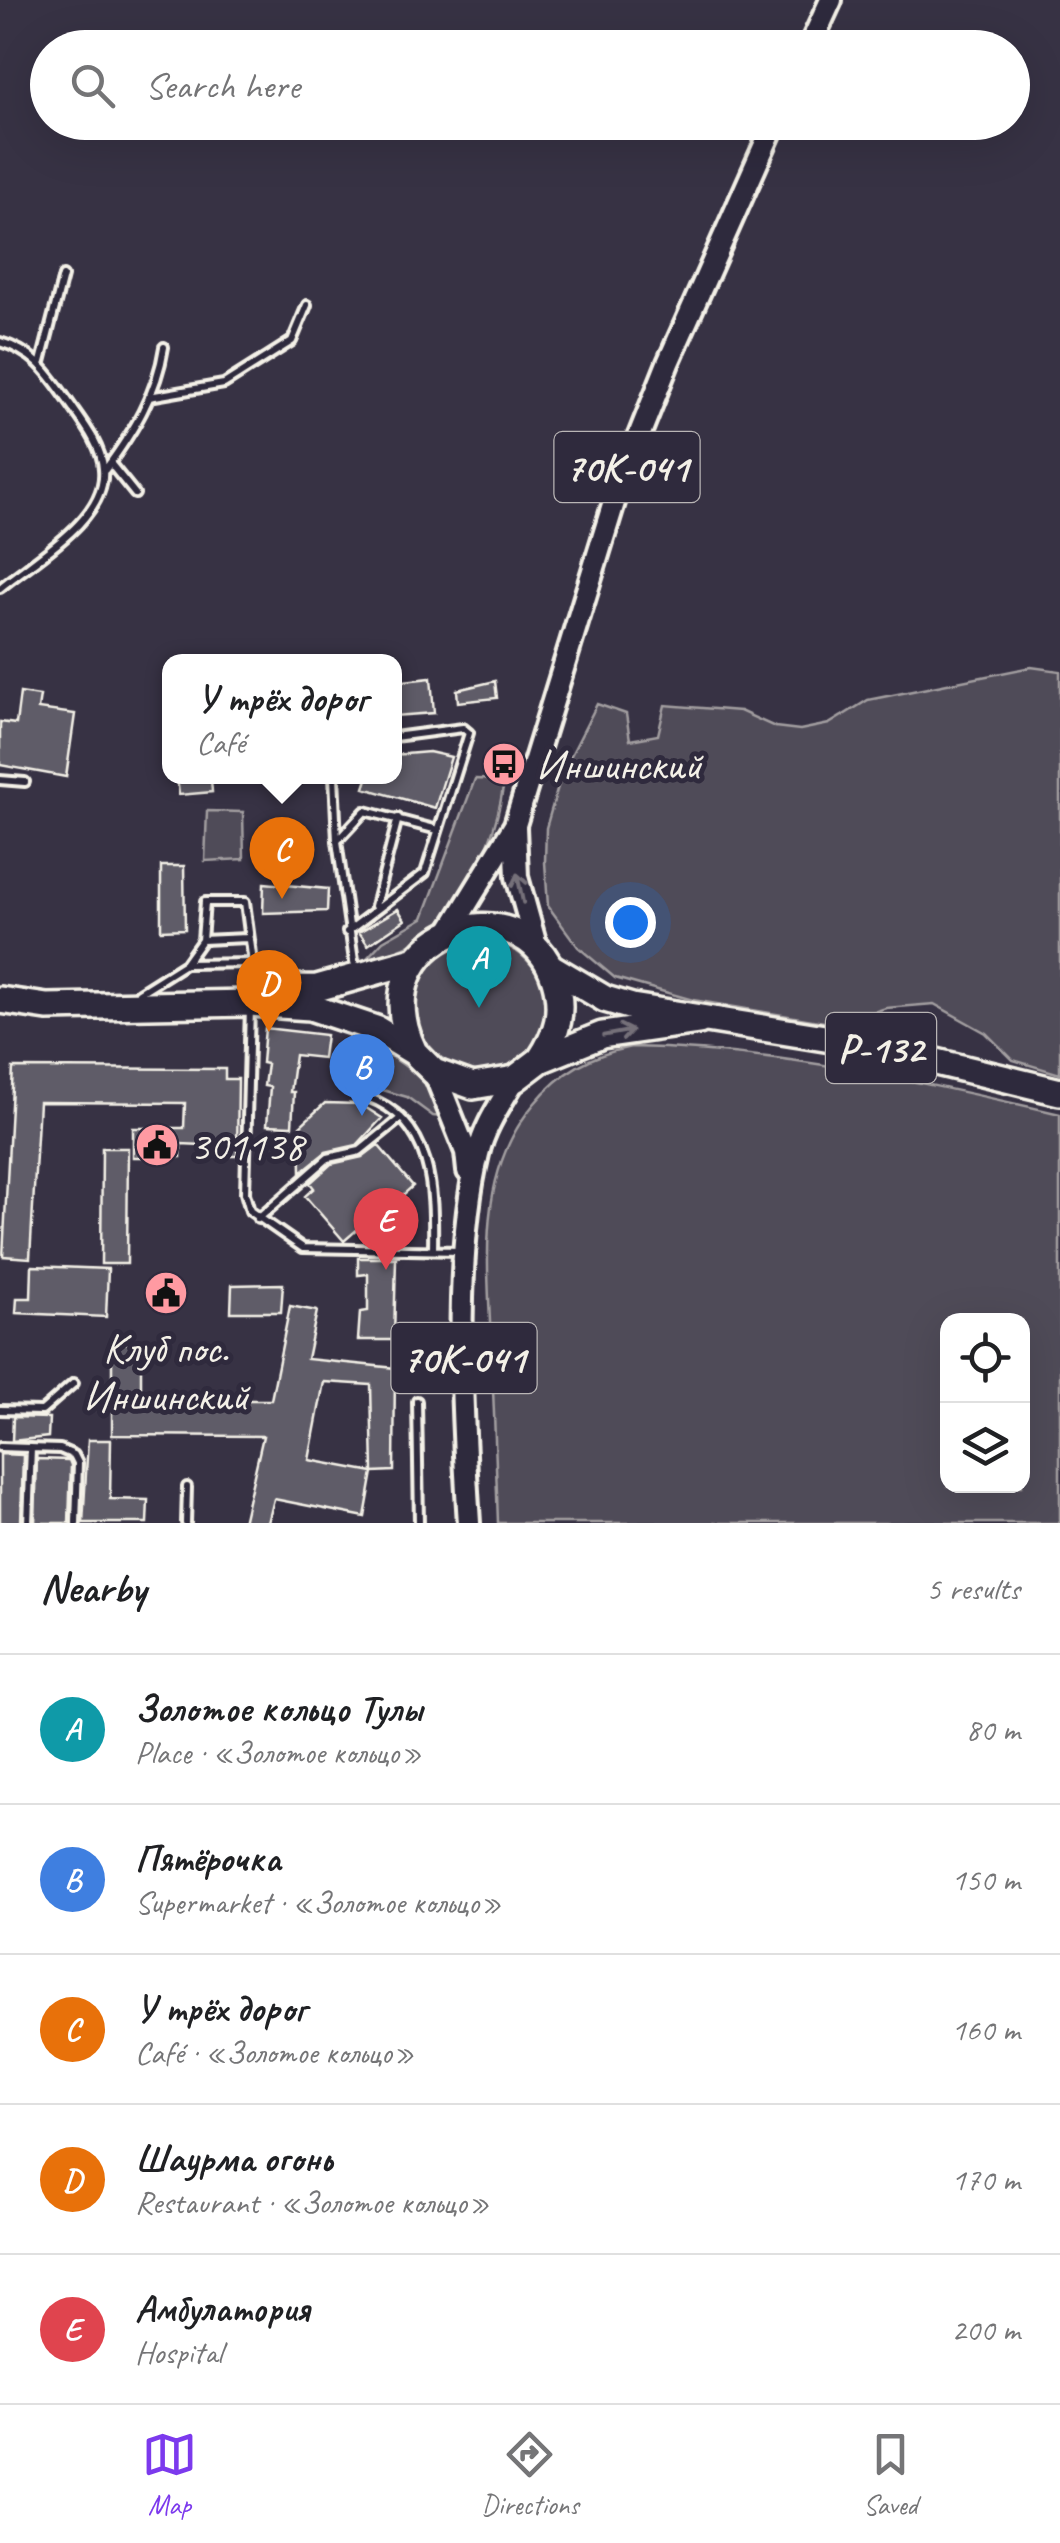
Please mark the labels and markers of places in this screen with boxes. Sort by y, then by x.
place label: Иншинский [536,739,704,792]
bus stop icon: Иншинский [481,741,527,787]
pin: C [250,816,314,899]
pin: A [446,926,512,1008]
pin: D [236,950,302,1032]
pin: B [330,1034,394,1116]
place label: 301138 [190,1120,308,1173]
public building icon: 301138 [134,1122,180,1168]
pin: E [354,1188,418,1270]
public building icon: Клуб пос. Иншинский [143,1270,189,1316]
place label: Клуб пос. Иншинский [83,1322,251,1423]

